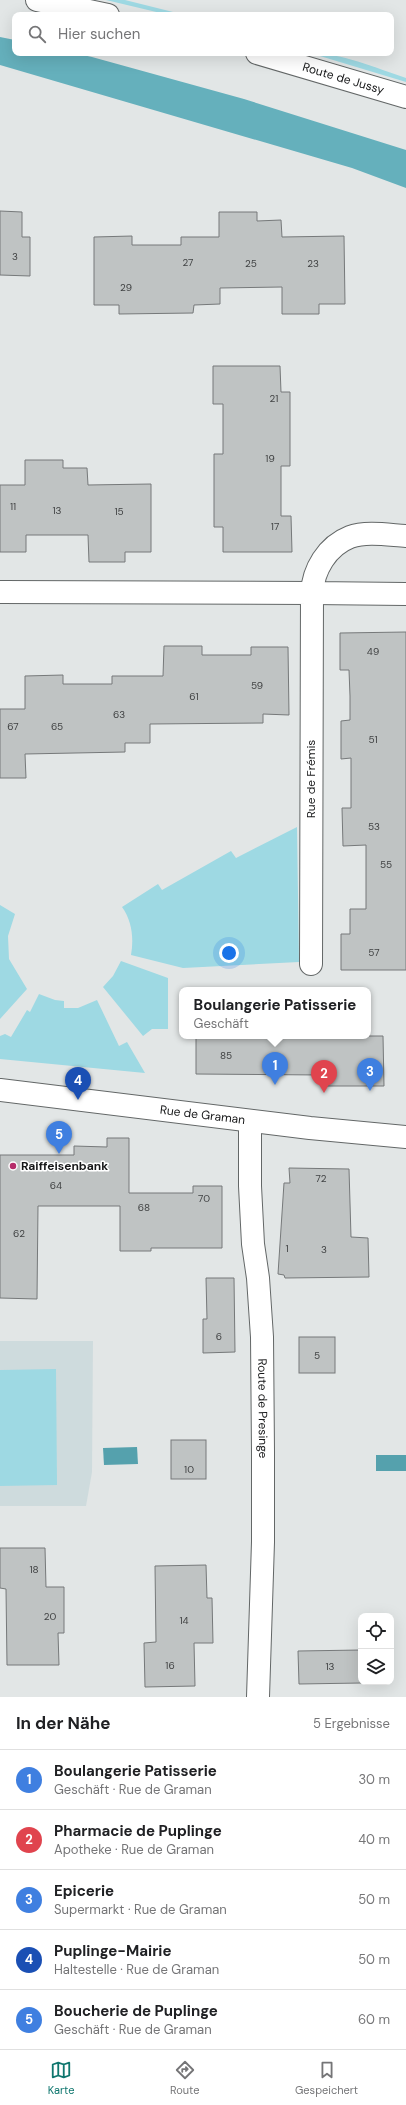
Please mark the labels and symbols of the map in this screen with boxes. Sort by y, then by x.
street label: Route de Jussy [301,59,386,98]
house number: 3 [12,250,18,263]
house number: 27 [183,256,193,269]
house number: 25 [245,257,257,270]
house number: 23 [307,257,319,270]
house number: 29 [120,281,132,294]
house number: 21 [270,392,278,405]
house number: 19 [265,452,275,465]
house number: 11 [10,500,16,513]
house number: 13 [52,504,62,517]
house number: 15 [114,505,124,518]
house number: 17 [271,520,279,533]
house number: 49 [367,645,379,658]
house number: 59 [251,679,263,692]
house number: 61 [189,690,199,703]
house number: 63 [113,708,125,721]
house number: 67 [7,720,19,733]
house number: 65 [51,720,63,733]
house number: 51 [368,733,378,746]
street label: Rue de Frémis [303,740,319,818]
house number: 53 [368,820,380,833]
house number: 55 [380,858,392,871]
your location [219,943,239,963]
house number: 57 [368,946,380,959]
house number: 85 [220,1049,232,1062]
pin: 1 [262,1052,288,1085]
pin: 3 [357,1058,383,1091]
pin: 2 [311,1060,337,1093]
pin: 4 [65,1067,91,1100]
street label: Rue de Graman [159,1102,246,1128]
pin: 5 [46,1121,72,1154]
place label: Raiffeisenbank [21,1158,108,1174]
marker: Raiffeisenbank [8,1161,18,1171]
house number: 72 [316,1172,327,1185]
house number: 64 [50,1179,62,1192]
house number: 70 [198,1192,210,1205]
house number: 68 [138,1201,150,1214]
house number: 62 [13,1227,25,1240]
house number: 1 [285,1242,289,1255]
house number: 3 [321,1243,327,1256]
house number: 6 [216,1330,222,1343]
house number: 5 [314,1349,320,1362]
street label: Route de Presinge [254,1358,271,1459]
house number: 10 [184,1463,194,1476]
house number: 18 [29,1563,39,1576]
house number: 20 [44,1610,56,1623]
house number: 14 [179,1614,189,1627]
house number: 16 [165,1659,175,1672]
house number: 13 [325,1660,335,1673]

